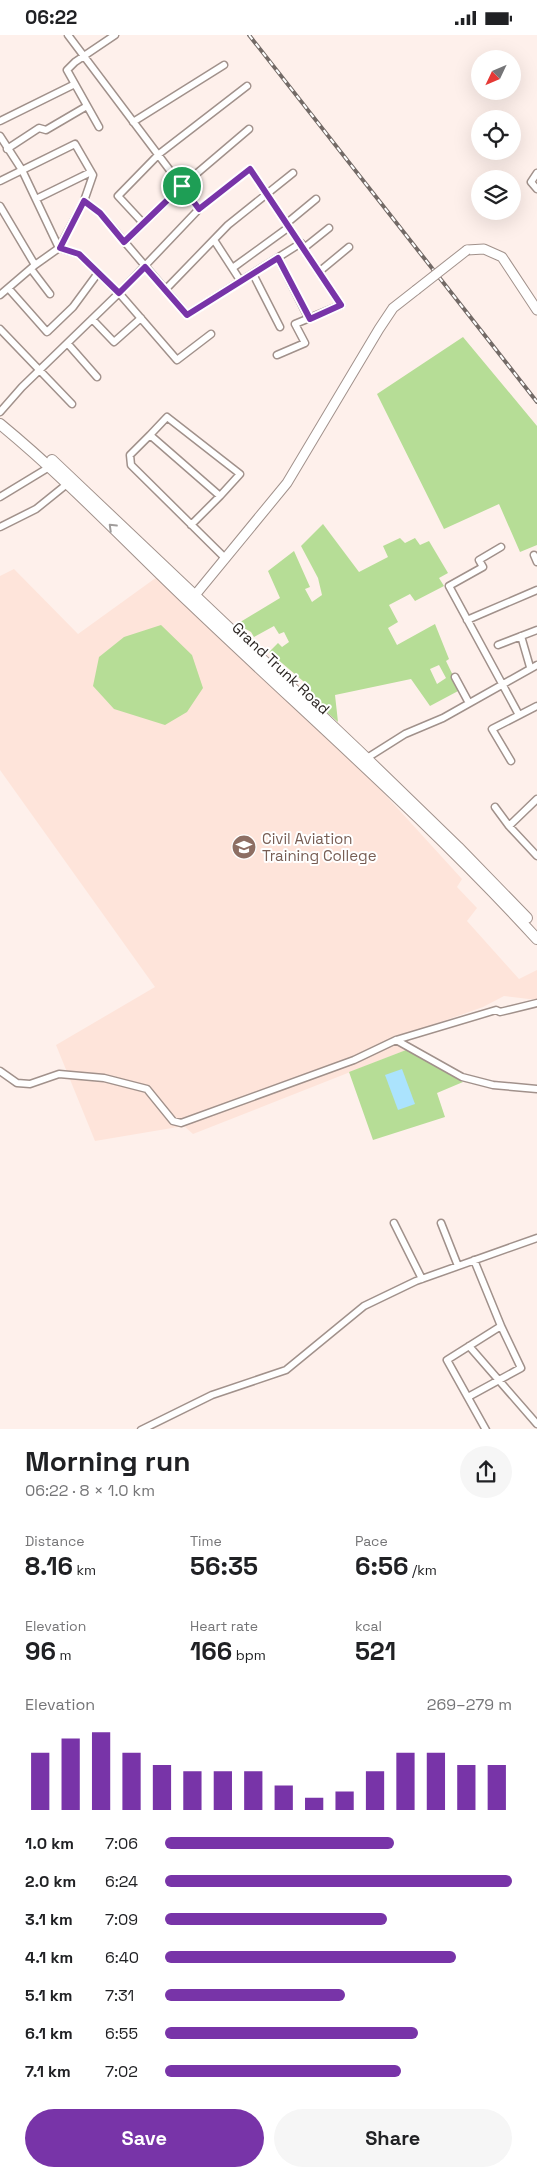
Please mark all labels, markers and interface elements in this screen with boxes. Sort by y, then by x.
text: 06:22 [25,5,77,30]
north arrow [471,50,521,100]
map controls [471,50,521,220]
button: locate [471,110,521,160]
pin [161,165,203,207]
button: layers [471,170,521,220]
icon: arrive [168,172,196,200]
one-way arrow [109,524,118,533]
street label: Grand Trunk Road [228,618,334,718]
place label: Civil Aviation Training College [262,829,377,865]
school or university icon: Civil Aviation Training College [231,834,257,860]
text: Morning run [25,1443,190,1479]
button: share [460,1446,512,1498]
text: 06:22 · 8 × 1.0 km [25,1480,155,1501]
text: Distance [25,1532,85,1550]
text: Time [190,1532,222,1550]
text: Pace [355,1532,388,1550]
text: 8.16 [25,1550,73,1582]
text: 56:35 [190,1550,258,1582]
text: 6:56 [355,1550,408,1582]
text: km [73,1561,96,1579]
text: /km [408,1561,437,1579]
text: Elevation [25,1617,86,1635]
text: Heart rate [190,1617,258,1635]
text: kcal [355,1617,382,1635]
text: 96 [25,1635,56,1667]
text: 166 [190,1635,232,1667]
text: 521 [355,1635,396,1667]
text: m [56,1646,72,1664]
text: bpm [232,1646,266,1664]
text: Elevation [25,1694,95,1715]
text: 269–279 m [427,1694,512,1715]
text: 1.0 km [25,1833,74,1854]
text: 7:06 [105,1833,138,1854]
text: 2.0 km [25,1871,76,1892]
text: 6:24 [105,1871,138,1892]
text: 3.1 km [25,1909,73,1930]
text: 7:09 [105,1909,138,1930]
text: 4.1 km [25,1947,73,1968]
text: 6:40 [105,1947,139,1968]
text: 5.1 km [25,1985,73,2006]
text: 7:31 [105,1985,134,2006]
text: 6.1 km [25,2023,73,2044]
text: 6:55 [105,2023,138,2044]
text: 7.1 km [25,2061,71,2082]
text: 7:02 [105,2061,138,2082]
button: Save [25,2109,264,2167]
button: Share [274,2109,512,2167]

